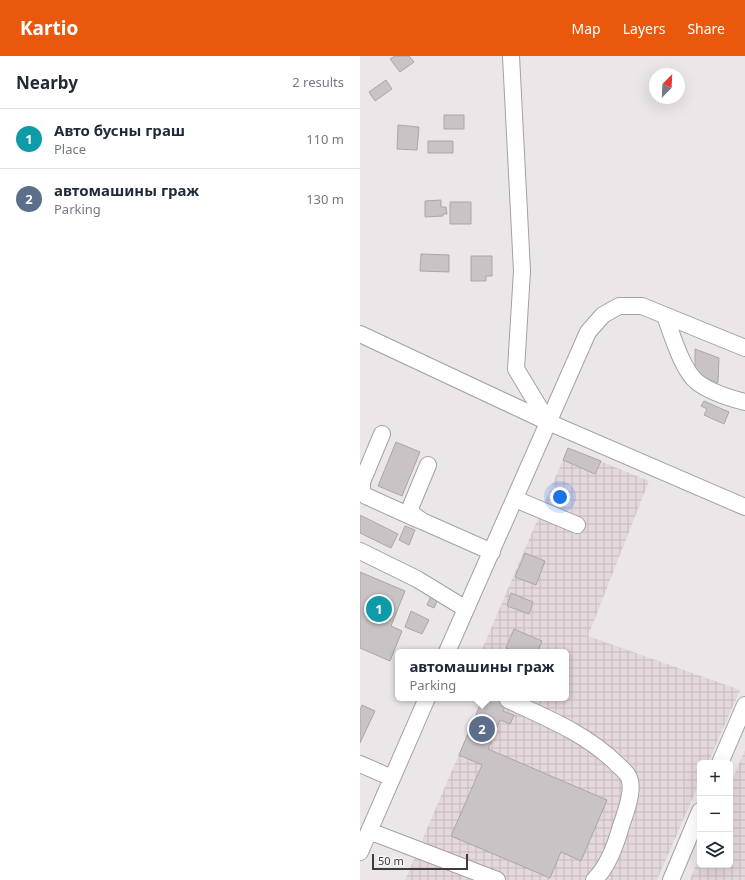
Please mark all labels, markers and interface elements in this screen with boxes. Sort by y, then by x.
text: Kartio [20,15,78,41]
text: Map [572,19,601,38]
text: Layers [623,19,665,38]
text: Share [687,19,725,38]
north arrow [649,68,685,104]
text: Nearby [16,71,78,94]
text: 2 results [292,73,344,91]
text: Авто бусны граш [54,120,185,140]
text: 1 [25,130,33,148]
text: 110 m [306,130,344,148]
text: Place [54,140,86,158]
text: автомашины граж [54,180,199,200]
text: 2 [25,190,33,208]
text: 130 m [306,190,344,208]
text: Parking [54,200,101,218]
your location [550,487,570,507]
pin: 1 [366,594,392,624]
popup [395,649,569,701]
text: автомашины граж [409,656,555,676]
text: Parking [409,676,456,694]
pin: 2 [469,714,495,744]
map controls [697,760,733,868]
button: + [697,760,733,796]
button: − [697,796,733,832]
button: layers [697,832,733,868]
scale bar [372,852,468,871]
text: 50 m [378,853,404,868]

